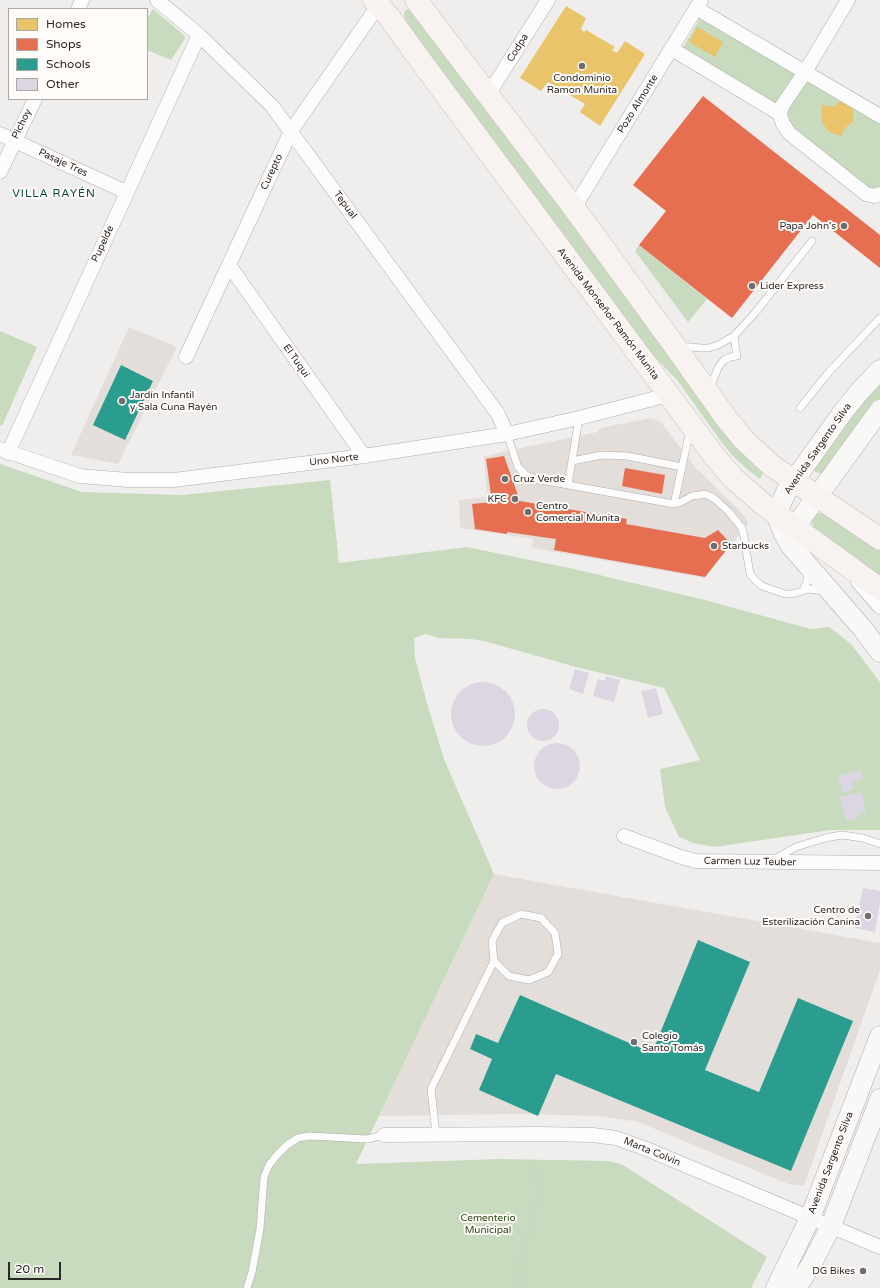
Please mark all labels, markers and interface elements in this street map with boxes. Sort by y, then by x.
legend [8,8,148,100]
text: Homes [46,17,86,31]
street label: Codpa [505,32,531,64]
text: Shops [46,37,81,51]
text: Schools [46,57,90,71]
marker: Condominio Ramon Munita [577,61,587,71]
place label: Condominio Ramon Munita [547,72,617,96]
street label: Pozo Almonte [615,72,661,136]
text: Other [46,77,79,91]
street label: Pichoy [10,107,34,141]
street label: Pasaje Tres [36,146,90,180]
street label: Curepto [258,152,286,192]
district label: VILLA RAYÉN [12,187,96,201]
street label: Tepual [331,189,359,221]
place label: Papa John's [779,220,836,232]
marker: Papa John's [839,221,849,231]
street label: Pupelde [89,224,117,264]
street label: Avenida Monseñor Ramón Munita [554,246,662,382]
place label: Lider Express [760,280,824,292]
marker: Lider Express [747,281,757,291]
street label: El Tuqui [280,342,312,380]
place label: Jardín Infantil y Sala Cuna Rayén [130,389,217,412]
marker: Jardín Infantil y Sala Cuna Rayén [117,396,127,406]
street label: Avenida Sargento Silva [782,401,854,497]
street label: Uno Norte [309,451,359,469]
place label: Cruz Verde [513,473,565,485]
marker: Cruz Verde [500,474,510,484]
place label: KFC [487,493,507,505]
marker: KFC [510,494,520,504]
place label: Centro Comercial Munita [536,500,620,524]
marker: Centro Comercial Munita [523,507,533,517]
place label: Starbucks [722,540,769,552]
marker: Starbucks [709,541,719,551]
street label: Carmen Luz Teuber [704,855,796,869]
place label: Centro de Esterilización Canina [762,904,860,928]
marker: Centro de Esterilización Canina [863,911,873,921]
place label: Colegio Santo Tomás [642,1030,703,1054]
marker: Colegio Santo Tomás [629,1037,639,1047]
street label: Avenida Sargento Silva [806,1110,856,1216]
street label: Marta Colvin [622,1135,682,1169]
park label: Cementerio Municipal [460,1212,516,1236]
scale bar [10,1254,63,1280]
text: 20 m [15,1262,44,1276]
place label: DG Bikes [812,1265,855,1277]
marker: DG Bikes [858,1266,868,1276]

